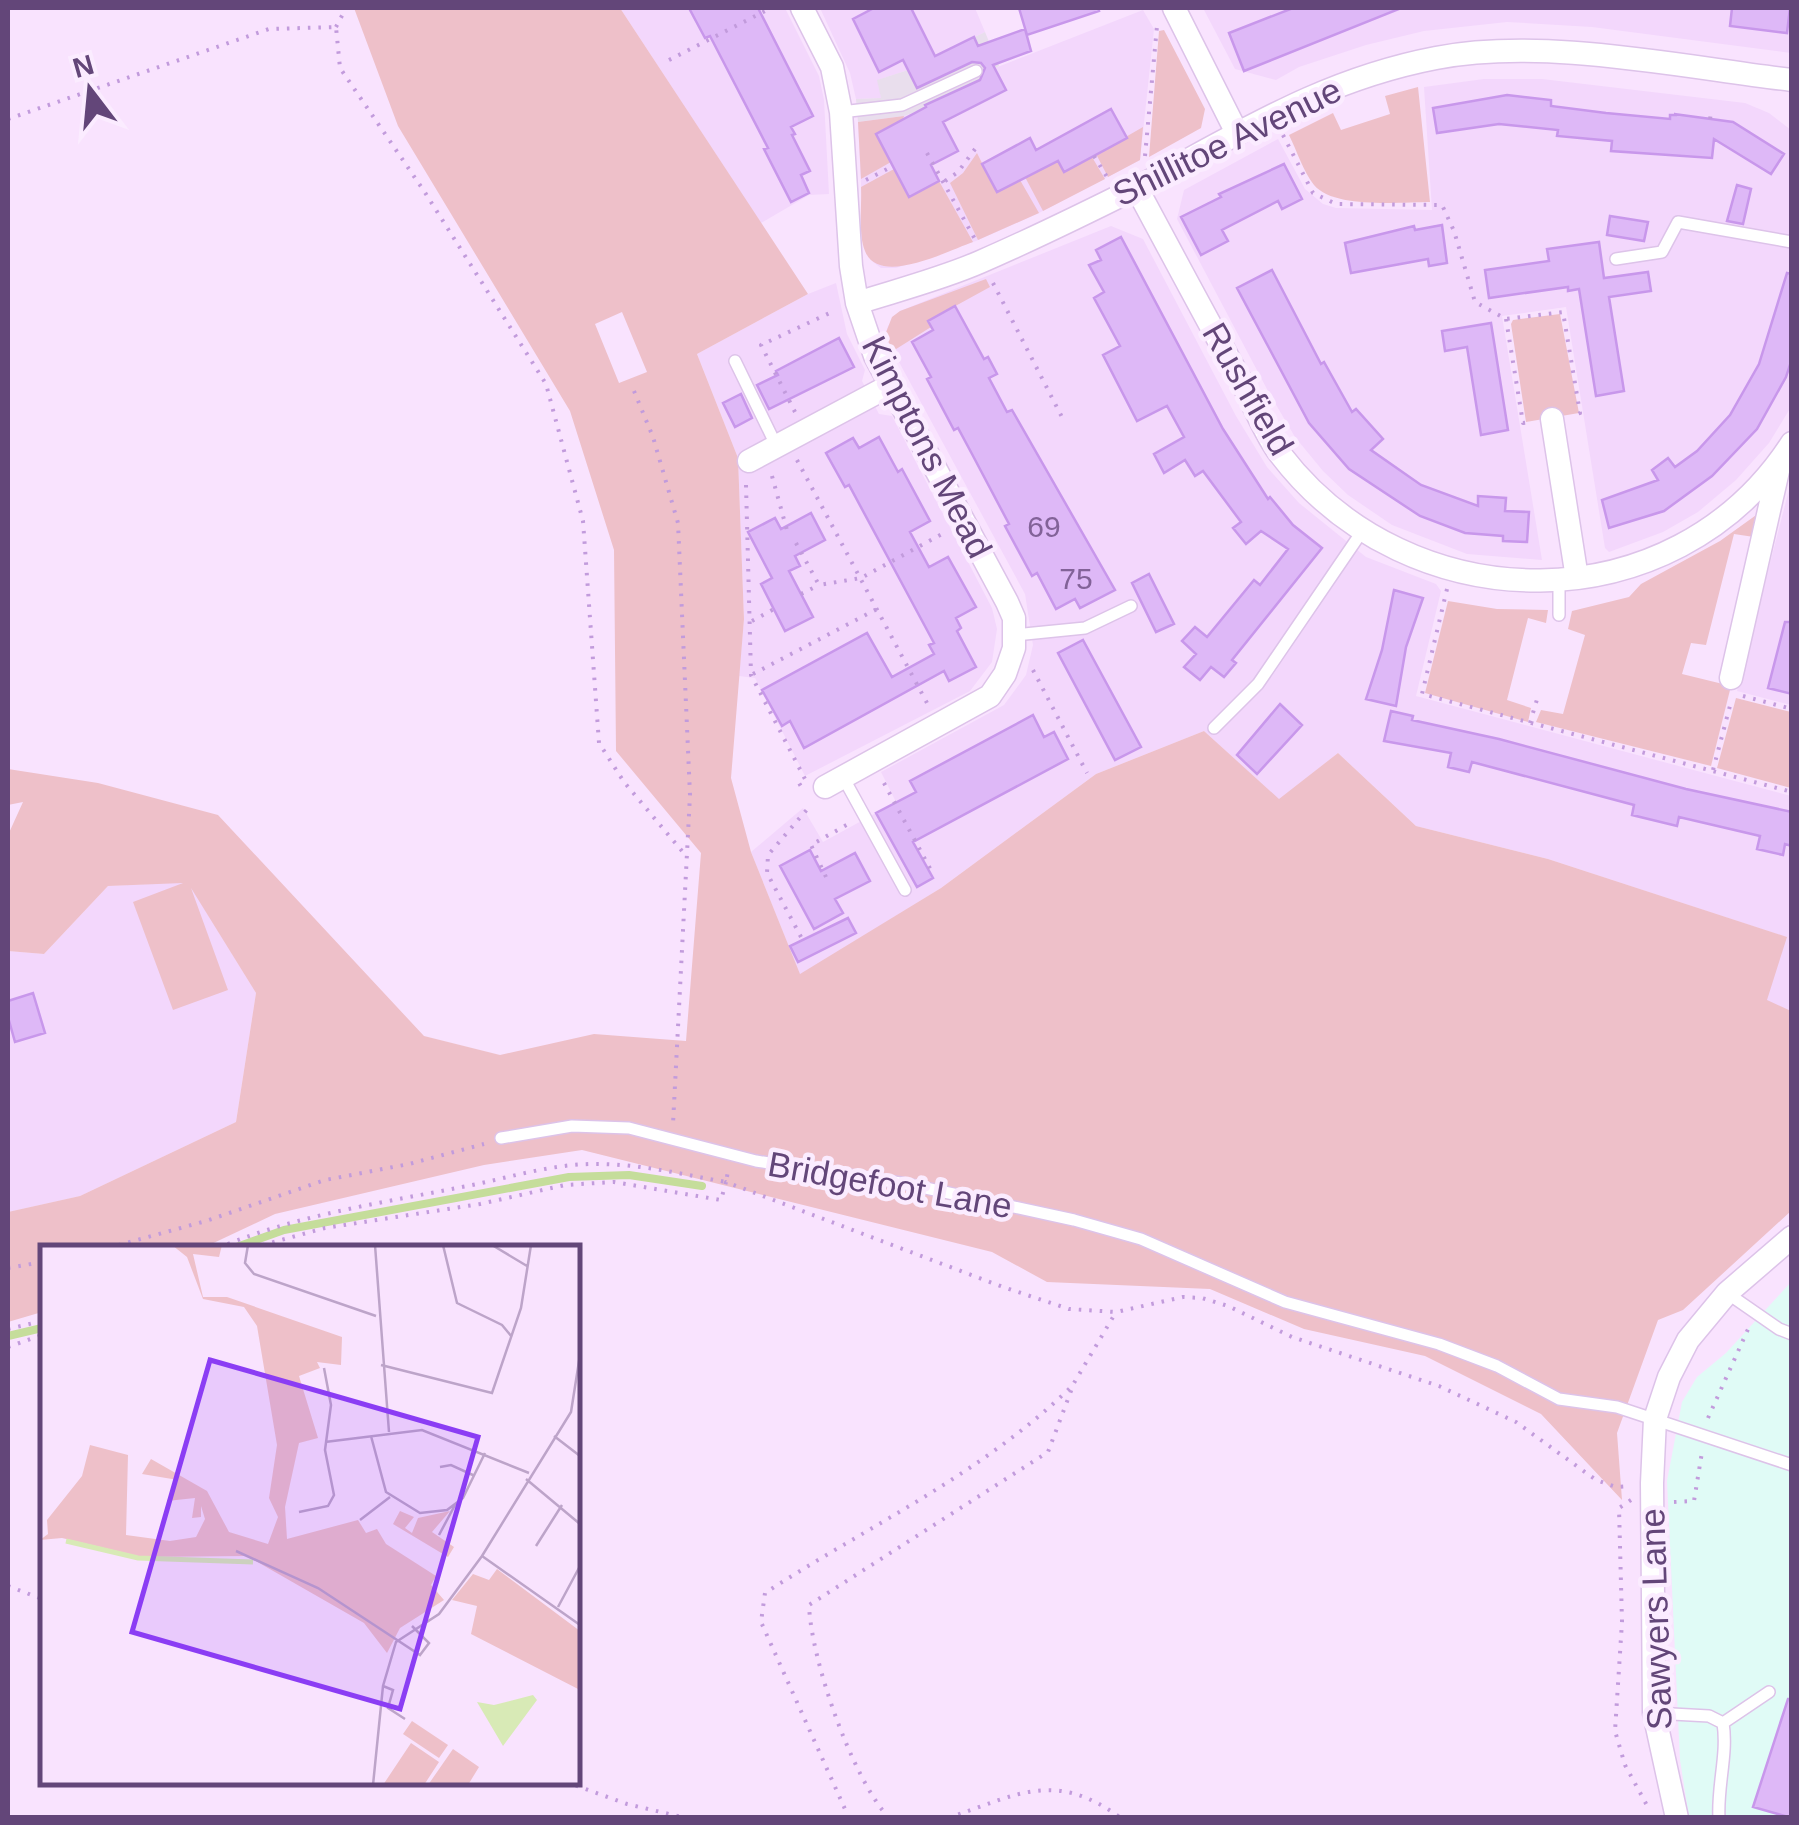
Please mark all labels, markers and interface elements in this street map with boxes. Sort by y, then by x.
north arrow [40,40,140,140]
text: N [69,49,97,84]
street label: Shillitoe Avenue [1107,70,1347,214]
street label: Rushfield [1195,316,1302,462]
street label: Kimptons Mead [855,330,1000,564]
house number: 69 [1027,510,1061,543]
house number: 75 [1059,562,1093,595]
street label: Bridgefoot Lane [765,1144,1015,1225]
inset map [40,1245,580,1785]
street label: Sawyers Lane [1632,1508,1679,1731]

